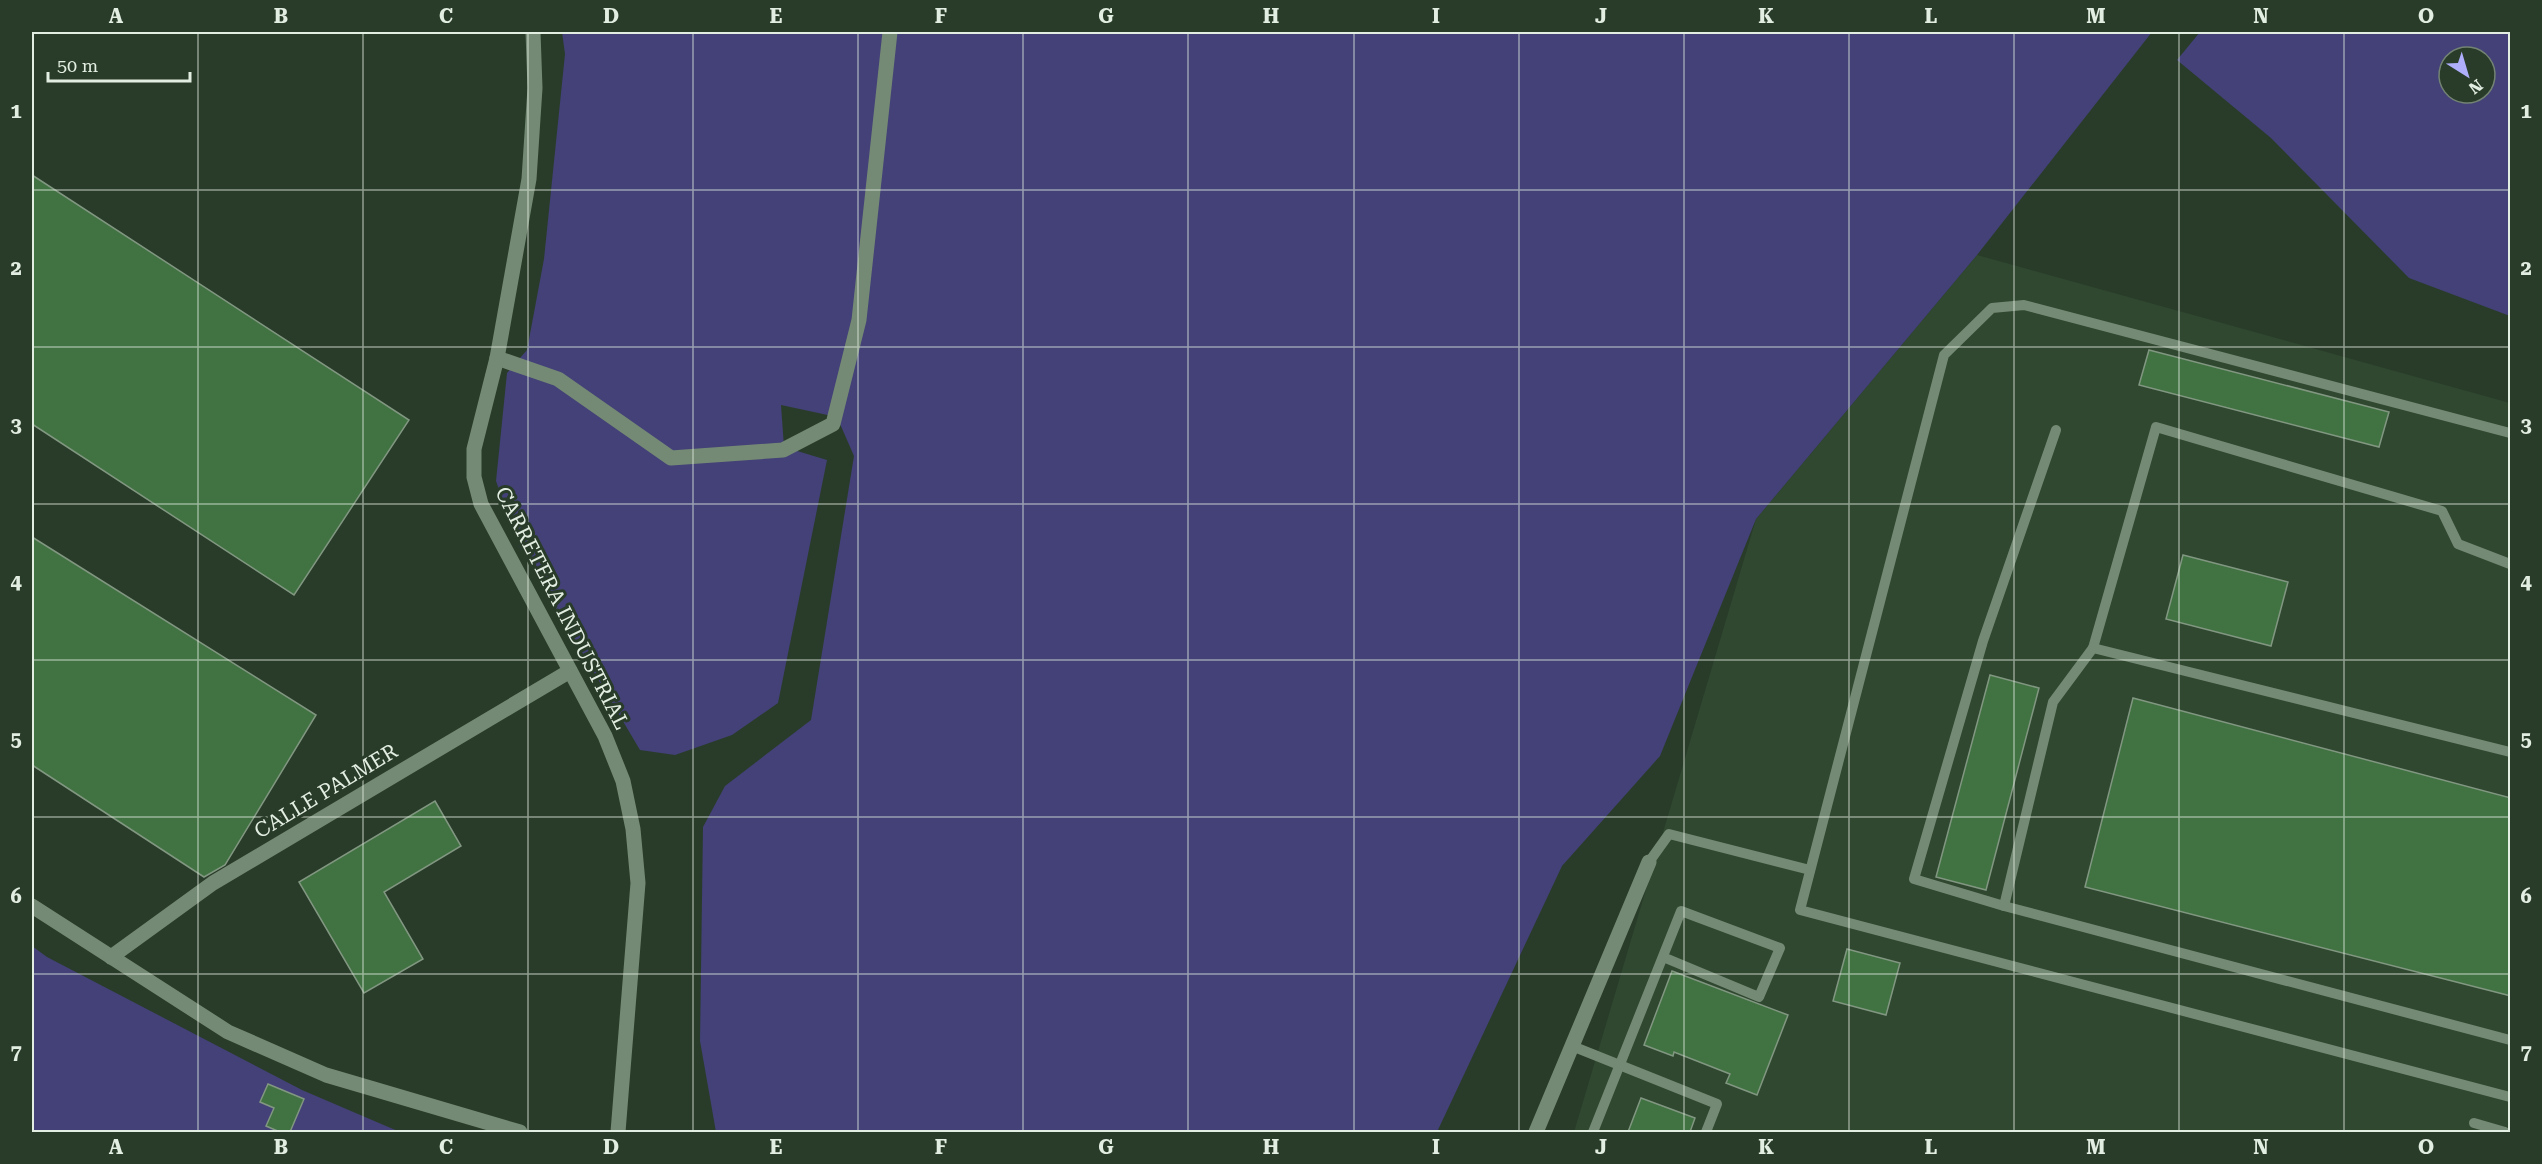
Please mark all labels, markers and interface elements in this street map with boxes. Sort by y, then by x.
text: A [109,4,124,28]
text: B [274,4,288,28]
text: C [439,4,453,28]
text: D [603,4,619,28]
text: E [770,4,783,28]
text: F [935,4,947,28]
text: G [1098,4,1114,28]
text: H [1263,4,1279,28]
text: I [1432,4,1440,28]
text: J [1595,4,1607,28]
text: K [1758,4,1774,28]
text: L [1925,4,1938,28]
text: M [2086,4,2106,28]
text: N [2253,4,2269,28]
text: O [2418,4,2434,28]
scale bar [48,45,190,83]
north arrow [2437,45,2497,105]
text: 50 m [57,55,98,76]
text: N [2465,75,2486,98]
text: 1 [10,99,22,123]
text: 1 [2520,99,2532,123]
text: 2 [10,256,22,280]
text: 2 [2520,256,2532,280]
text: 3 [10,413,22,437]
text: 3 [2520,413,2532,437]
street label: CARRETERA INDUSTRIAL [490,483,634,733]
text: 4 [10,570,22,594]
text: 4 [2520,570,2532,594]
text: 5 [10,727,22,751]
text: 5 [2520,727,2532,751]
street label: CALLE PALMER [250,739,402,843]
text: 6 [10,884,22,908]
text: 6 [2520,884,2532,908]
text: 7 [10,1040,22,1064]
text: 7 [2520,1040,2532,1064]
text: A [109,1135,124,1159]
text: B [274,1135,288,1159]
text: C [439,1135,453,1159]
text: D [603,1135,619,1159]
text: E [770,1135,783,1159]
text: F [935,1135,947,1159]
text: G [1098,1135,1114,1159]
text: H [1263,1135,1279,1159]
text: I [1432,1135,1440,1159]
text: J [1595,1135,1607,1159]
text: K [1758,1135,1774,1159]
text: L [1925,1135,1938,1159]
text: M [2086,1135,2106,1159]
text: N [2253,1135,2269,1159]
text: O [2418,1135,2434,1159]

